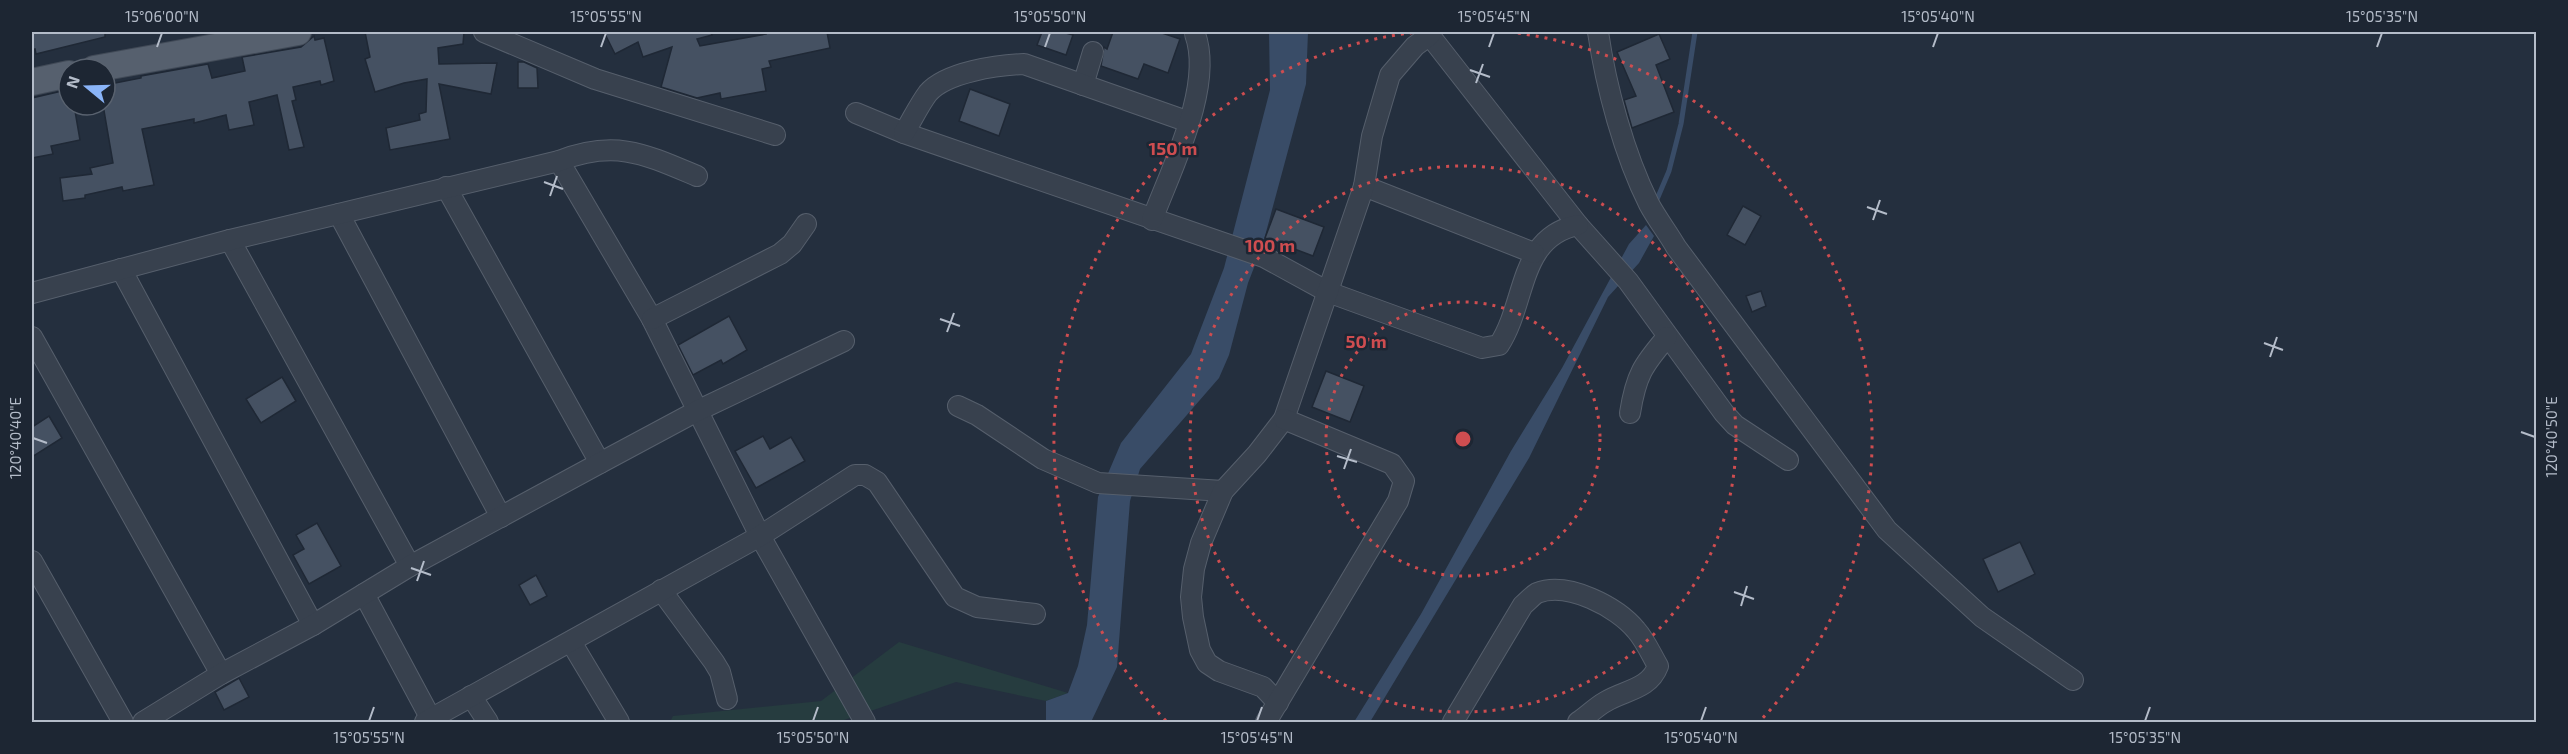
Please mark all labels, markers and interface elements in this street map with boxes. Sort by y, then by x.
text: 15°06'00"N [125,7,199,25]
text: 15°05'55"N [570,7,642,25]
text: 15°05'50"N [1014,7,1086,25]
text: 15°05'45"N [1458,7,1530,25]
text: 15°05'40"N [1901,7,1975,25]
text: 15°05'35"N [2346,7,2418,25]
north arrow [57,57,117,117]
text: N [61,73,83,91]
text: 150 m [1149,137,1197,159]
text: 100 m [1245,234,1295,256]
text: 50 m [1345,330,1387,352]
text: 120°40'50"E [2542,396,2560,478]
text: 120°40'40"E [6,397,24,479]
centre of rings [1453,429,1473,449]
text: 15°05'55"N [333,728,405,746]
text: 15°05'50"N [777,728,849,746]
text: 15°05'45"N [1221,728,1293,746]
text: 15°05'40"N [1664,728,1738,746]
text: 15°05'35"N [2109,728,2181,746]

